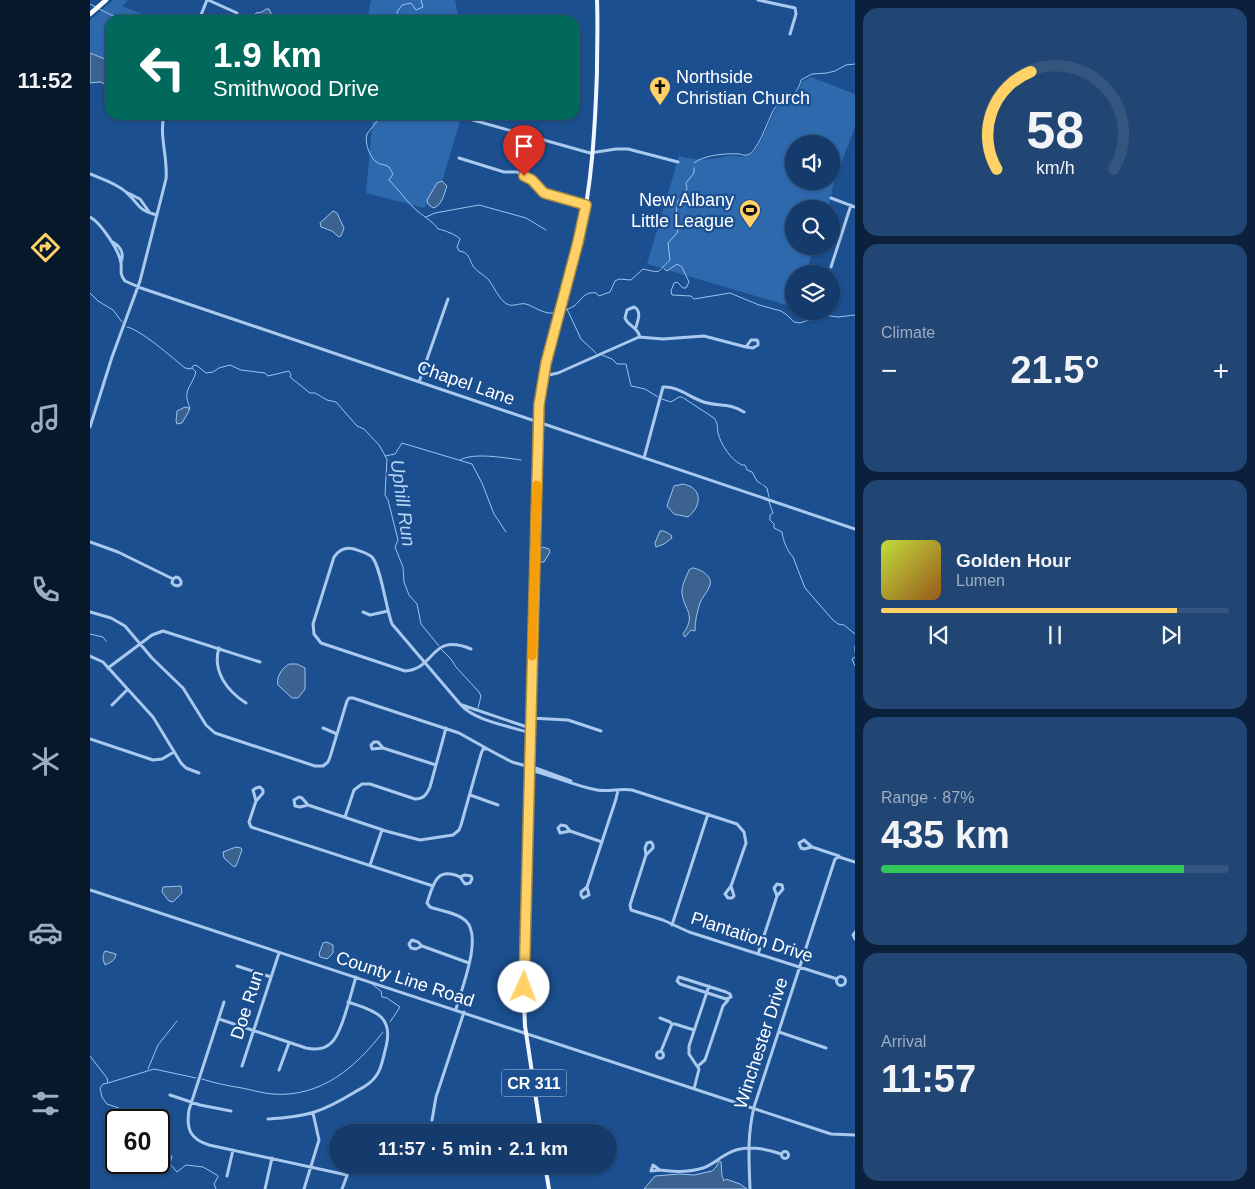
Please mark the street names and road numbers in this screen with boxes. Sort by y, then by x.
street label: Chapel Lane [414,357,518,409]
street label: Plantation Drive [688,908,816,966]
street label: County Line Road [333,947,477,1011]
street label: Doe Run [227,968,267,1042]
street label: Winchester Drive [730,975,792,1111]
road number: CR 311 [502,1070,566,1096]

